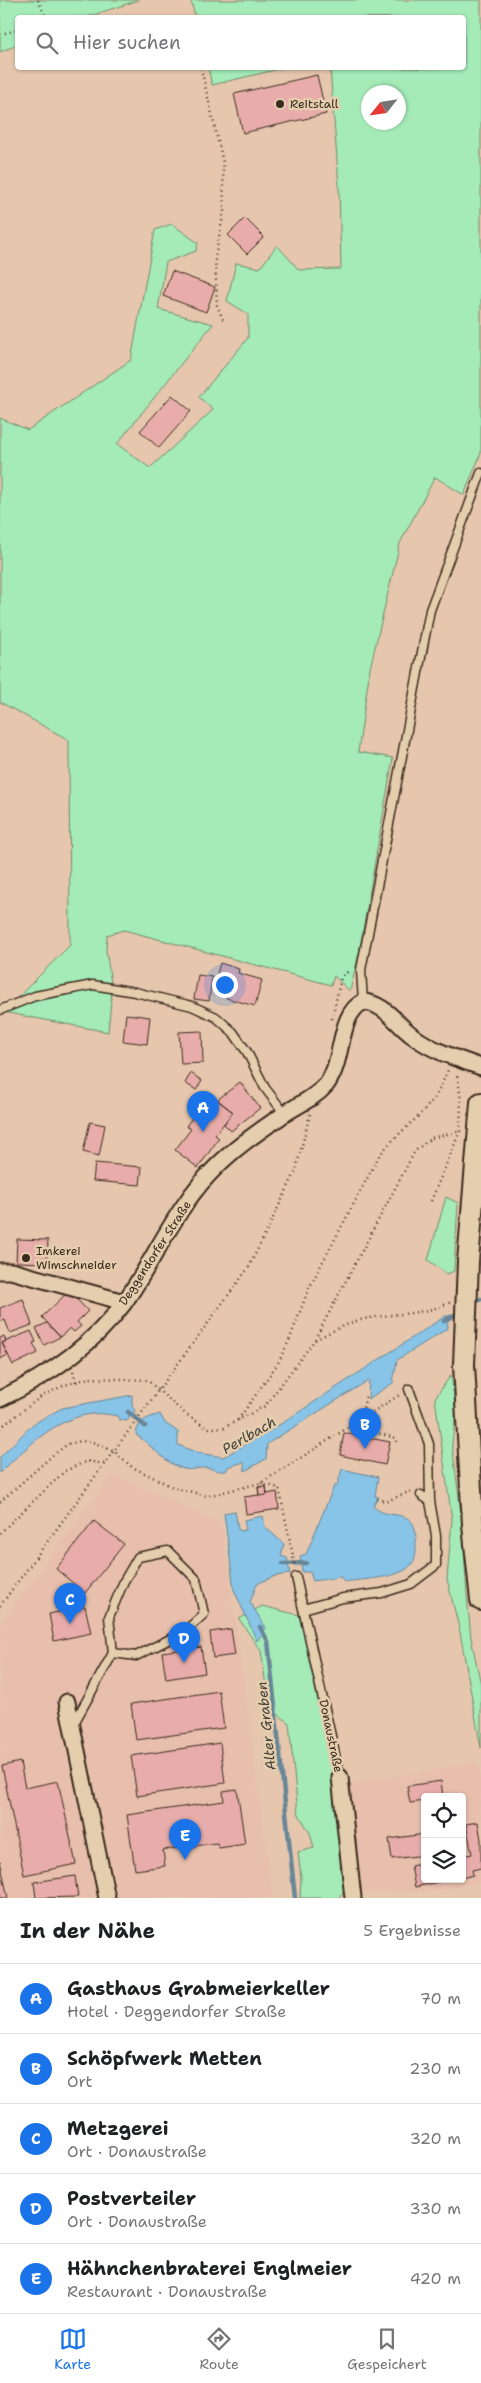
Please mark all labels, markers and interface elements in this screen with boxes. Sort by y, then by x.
search box [15,15,466,70]
icon: search [33,29,61,57]
text: Hier suchen [73,30,181,55]
north arrow [361,85,406,130]
place label: Reitstall [290,96,339,112]
marker: Reitstall [274,98,286,110]
your location [212,972,238,998]
pin: A [187,1091,219,1132]
street label: Deggendorfer Straße [115,1197,195,1308]
place label: Imkerei Wimschneider [36,1243,117,1273]
marker: Imkerei Wimschneider [20,1252,32,1264]
pin: B [349,1408,381,1449]
water label: Perlbach [219,1412,279,1458]
pin: C [54,1583,86,1624]
pin: D [168,1622,200,1663]
water label: Alter Graben [252,1681,280,1771]
street label: Donaustraße [315,1698,347,1774]
map controls [421,1793,466,1883]
button: locate [421,1793,466,1838]
pin: E [169,1819,201,1860]
button: layers [421,1838,466,1883]
text: In der Nähe [20,1917,155,1945]
text: 5 Ergebnisse [363,1920,461,1941]
text: Gasthaus Grabmeierkeller [67,1976,330,2001]
text: A [30,1988,42,2009]
text: 70 m [420,1988,461,2009]
text: Hotel · Deggendorfer Straße [67,2001,286,2022]
text: Schöpfwerk Metten [67,2046,262,2071]
text: B [31,2058,41,2079]
text: 230 m [409,2058,461,2079]
text: Ort [67,2071,93,2092]
text: Metzgerei [67,2116,169,2141]
text: C [31,2128,41,2149]
text: 320 m [410,2128,461,2149]
text: Ort · Donaustraße [67,2141,207,2162]
text: Postverteiler [67,2186,196,2211]
text: D [30,2198,42,2219]
text: 330 m [409,2198,461,2219]
text: Ort · Donaustraße [67,2211,207,2232]
text: Hähnchenbraterei Englmeier [67,2256,352,2281]
text: E [31,2268,41,2289]
text: 420 m [410,2268,461,2289]
text: Restaurant · Donaustraße [67,2281,267,2302]
tab: Karte [54,2325,91,2373]
tab: Route [199,2325,239,2373]
tab: Gespeichert [347,2325,427,2373]

